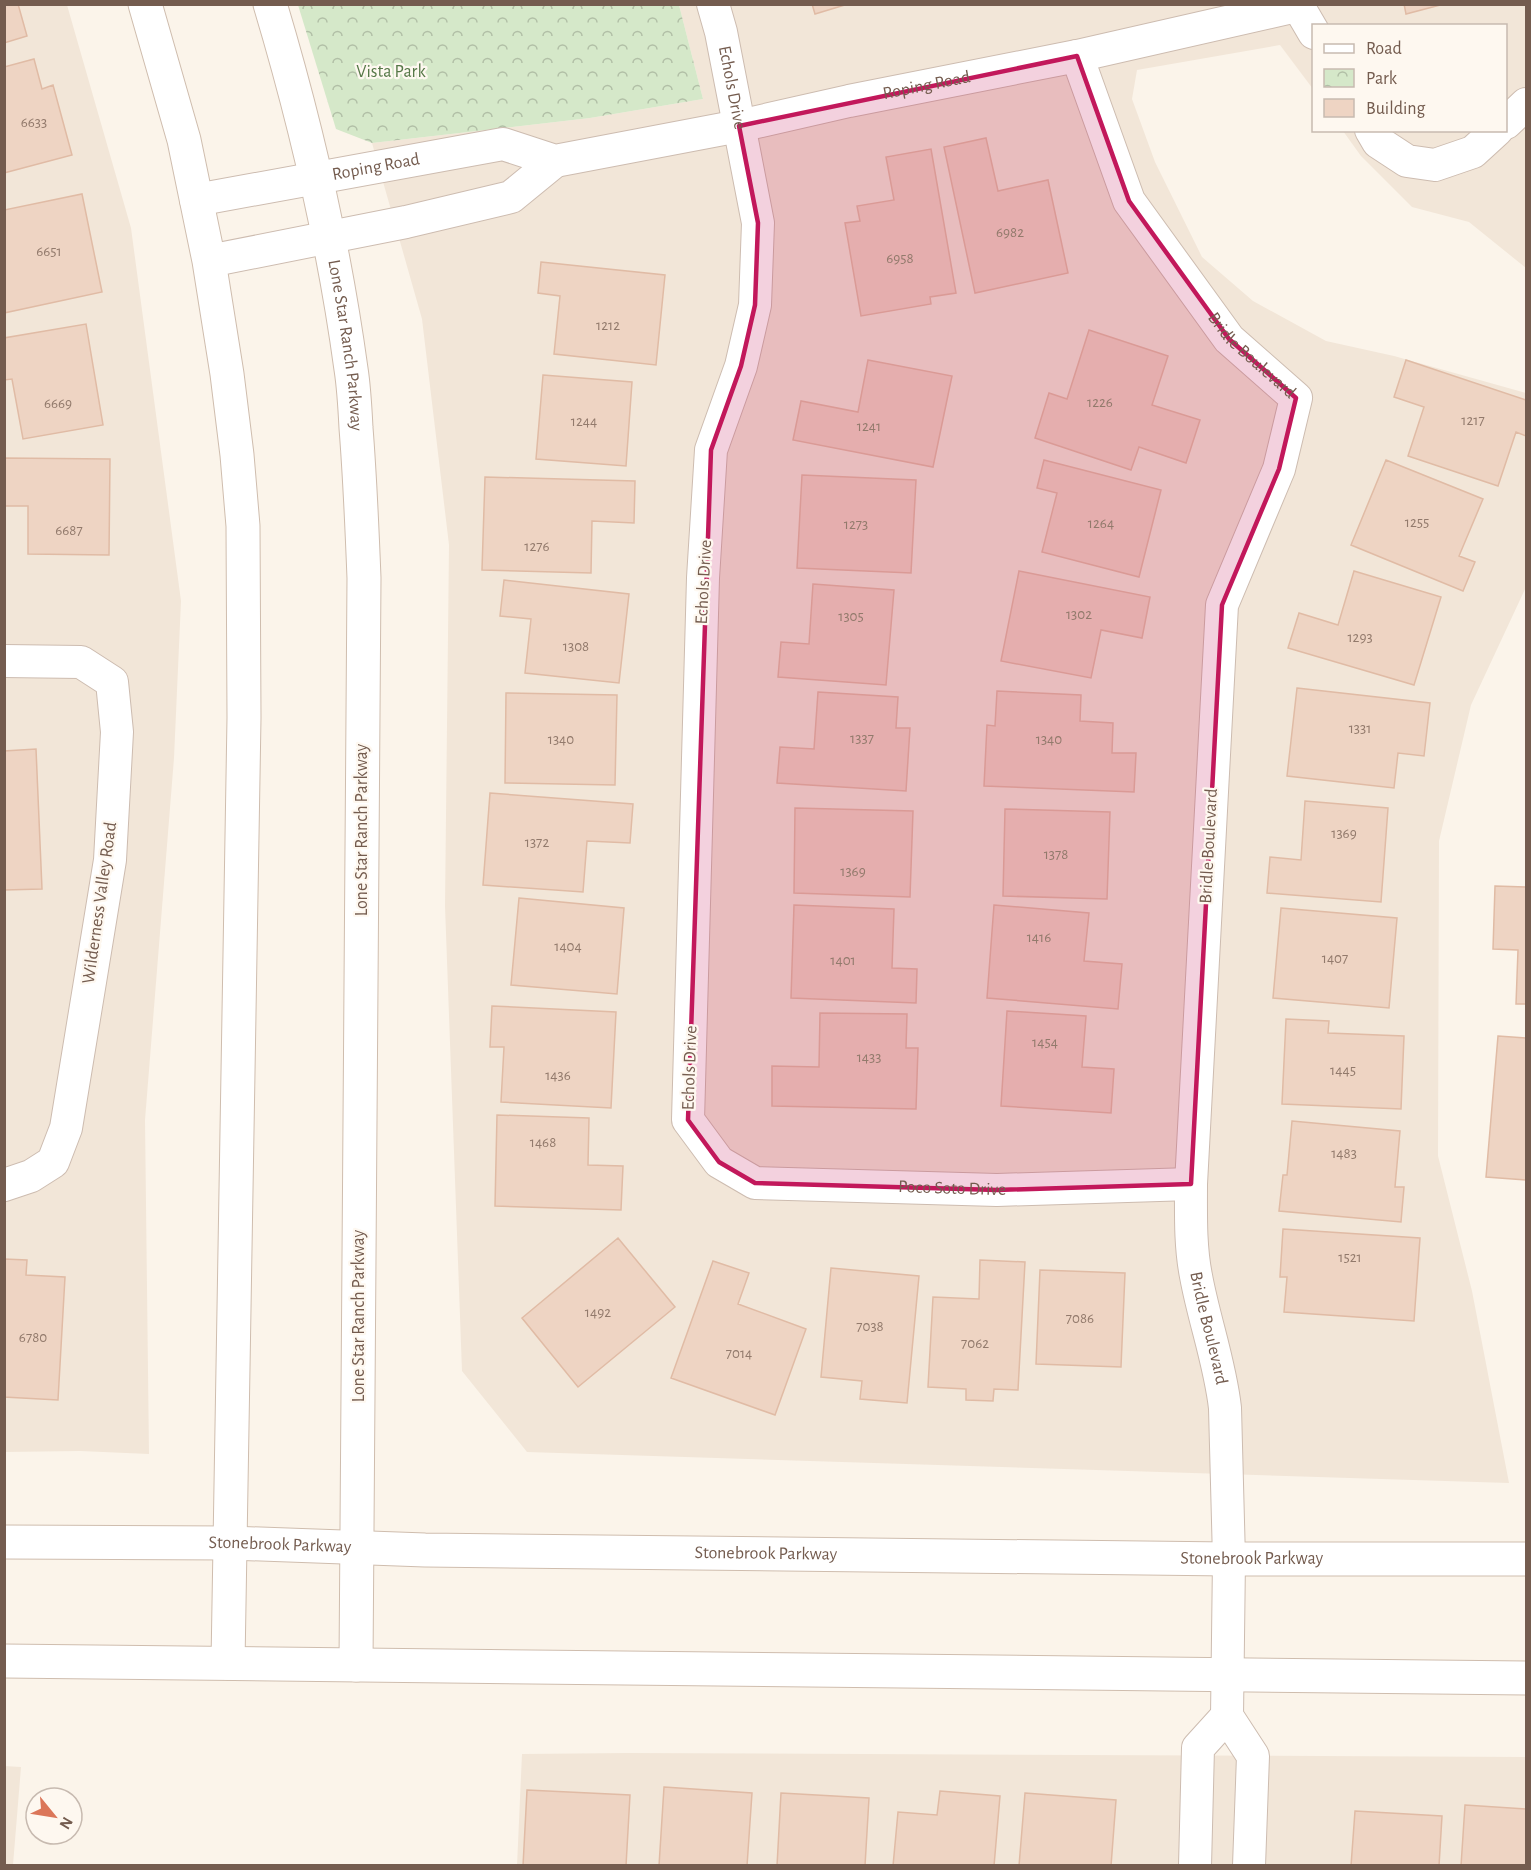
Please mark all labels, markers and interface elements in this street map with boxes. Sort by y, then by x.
legend [1312,24,1507,132]
text: Road [1366,40,1402,58]
street label: Echols Drive [715,44,749,131]
park label: Vista Park [356,63,426,81]
street label: Roping Road [881,68,972,103]
text: Park [1366,70,1398,88]
text: Building [1366,100,1426,118]
house number: 6633 [21,115,47,130]
street label: Roping Road [331,150,421,184]
house number: 6982 [996,225,1024,240]
house number: 6651 [36,244,62,259]
house number: 6958 [886,251,914,266]
street label: Lone Star Ranch Parkway [324,258,365,432]
street label: Bridle Boulevard [1204,309,1299,402]
house number: 1212 [596,318,620,333]
house number: 1226 [1087,395,1113,410]
house number: 6669 [44,396,72,411]
house number: 1217 [1461,413,1485,428]
house number: 1244 [571,414,597,429]
house number: 1241 [857,419,881,434]
house number: 1255 [1405,515,1429,530]
house number: 1264 [1088,516,1114,531]
house number: 1273 [844,517,868,532]
house number: 6687 [55,523,83,538]
house number: 1276 [524,539,550,554]
street label: Echols Drive [693,539,715,625]
house number: 1302 [1066,607,1092,622]
house number: 1305 [838,609,864,624]
house number: 1293 [1347,630,1373,645]
house number: 1308 [563,639,589,654]
house number: 1331 [1349,721,1371,736]
house number: 1337 [850,731,874,746]
house number: 1340 [548,732,574,747]
house number: 1340 [1036,732,1062,747]
street label: Lone Star Ranch Parkway [353,743,371,916]
street label: Bridle Boulevard [1197,788,1221,904]
street label: Wilderness Valley Road [80,821,120,985]
house number: 1369 [1331,826,1357,841]
house number: 1372 [525,835,549,850]
house number: 1378 [1044,847,1068,862]
house number: 1369 [840,864,866,879]
house number: 1416 [1027,930,1051,945]
house number: 1404 [554,939,582,954]
house number: 1407 [1322,951,1348,966]
house number: 1401 [830,953,856,968]
street label: Echols Drive [680,1025,700,1111]
house number: 1454 [1032,1035,1058,1050]
house number: 1433 [857,1050,881,1065]
house number: 1445 [1330,1063,1356,1078]
house number: 1436 [545,1068,571,1083]
house number: 1468 [530,1135,556,1150]
house number: 1483 [1331,1146,1357,1161]
street label: Poco Soto Drive [898,1178,1006,1199]
street label: Lone Star Ranch Parkway [350,1229,368,1402]
house number: 1521 [1338,1250,1362,1265]
street label: Bridle Boulevard [1186,1270,1230,1386]
house number: 1492 [585,1305,611,1320]
house number: 7086 [1066,1311,1094,1326]
house number: 7038 [856,1319,884,1334]
house number: 6780 [19,1330,47,1345]
house number: 7062 [961,1336,989,1351]
house number: 7014 [726,1346,752,1361]
street label: Stonebrook Parkway [209,1534,352,1556]
street label: Stonebrook Parkway [694,1544,838,1564]
street label: Stonebrook Parkway [1180,1549,1324,1568]
north arrow [24,1786,84,1846]
text: N [56,1814,76,1832]

